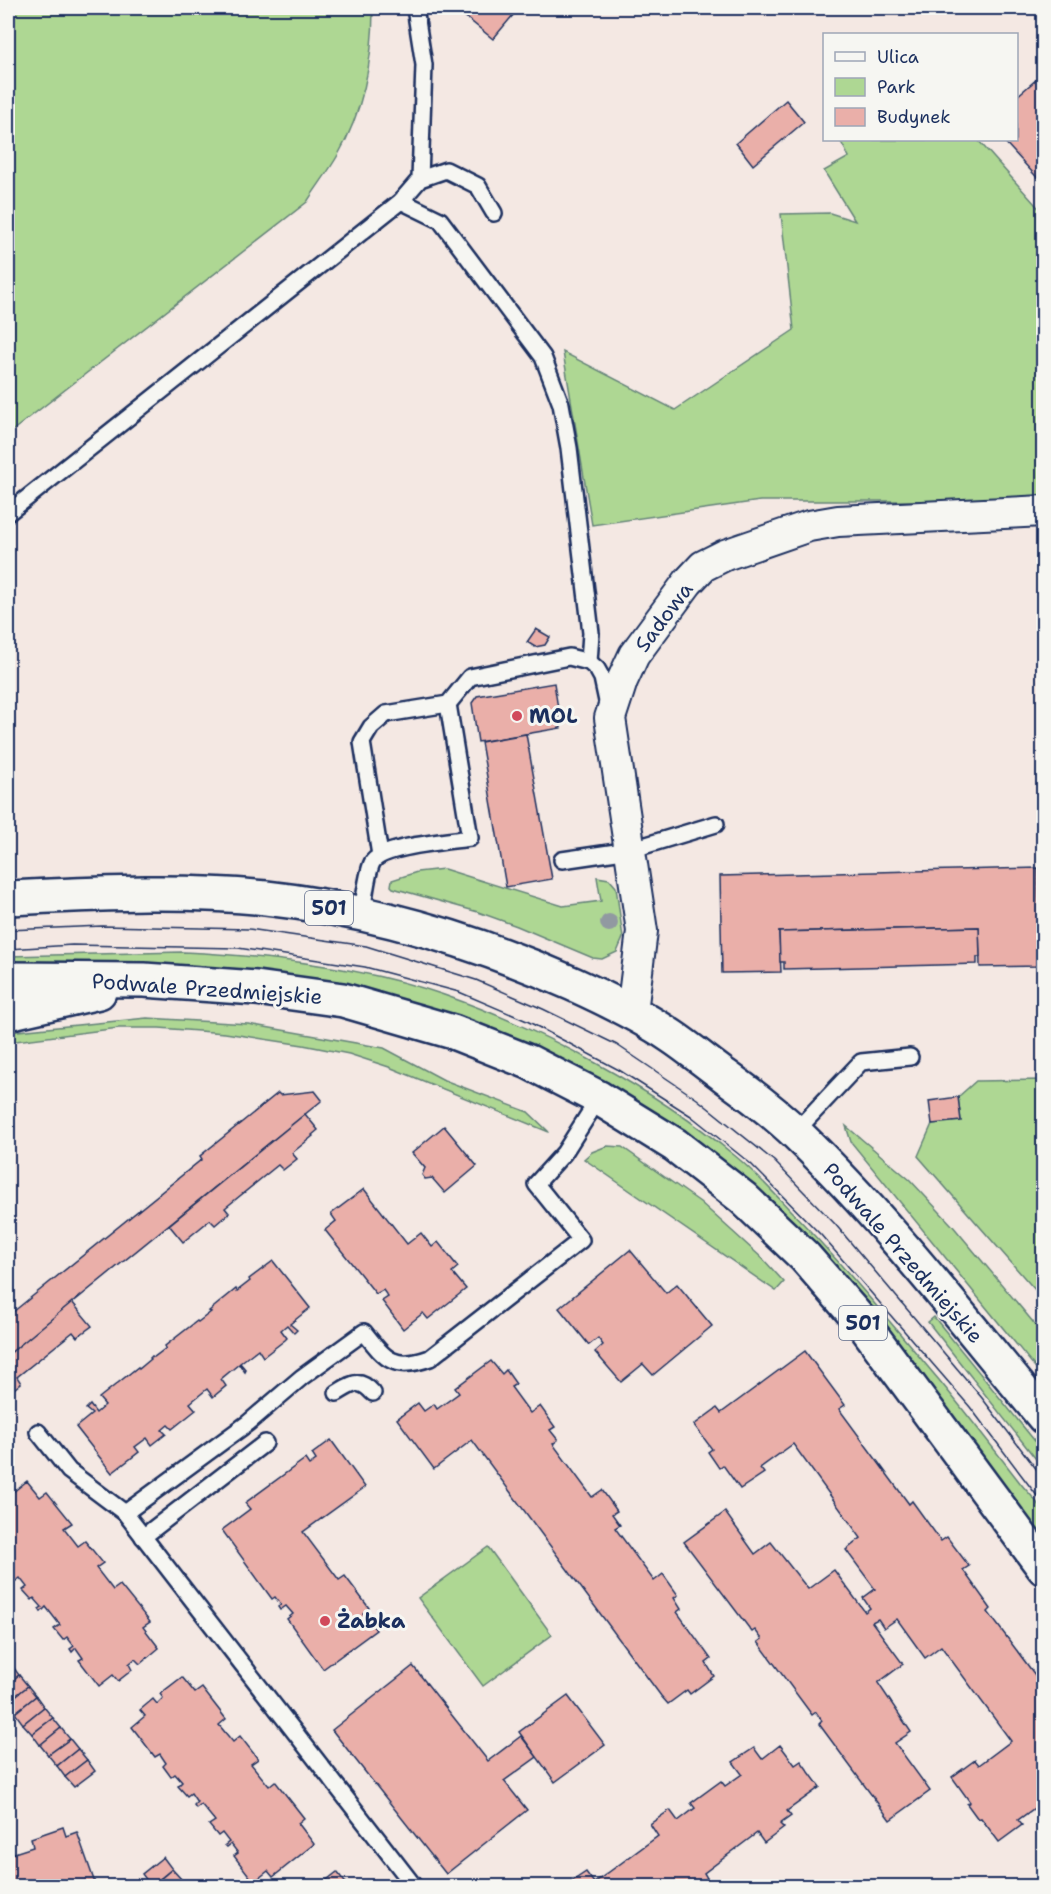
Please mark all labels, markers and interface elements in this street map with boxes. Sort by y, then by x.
legend [823,33,1018,141]
text: Ulica [877,45,919,69]
text: Park [877,75,916,99]
text: Budynek [877,105,951,129]
street label: Sadowa [629,576,699,658]
place label: MOL [529,702,578,730]
marker: MOL [510,709,524,723]
road number: 501 [305,891,353,925]
street label: Podwale Przedmiejskie [91,967,323,1011]
street label: Podwale Przedmiejskie [817,1157,989,1349]
road number: 501 [839,1306,887,1340]
place label: Żabka [337,1607,406,1635]
marker: Żabka [318,1614,332,1628]

